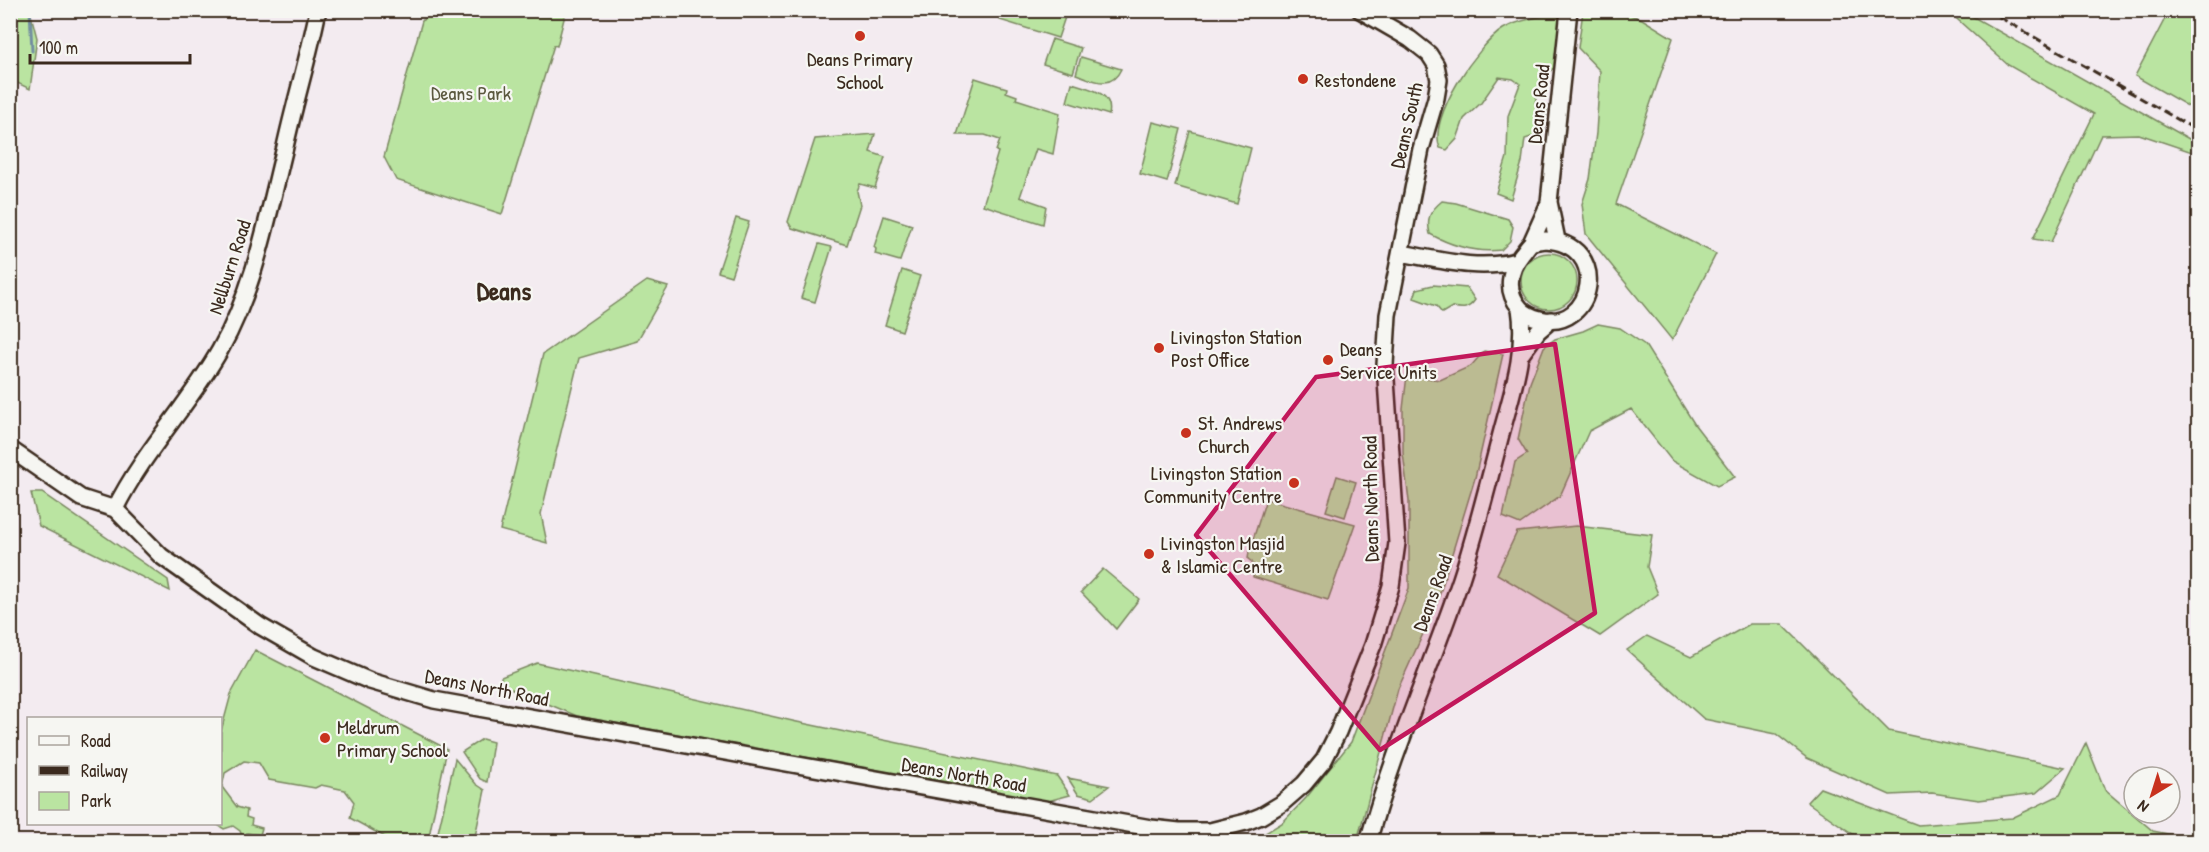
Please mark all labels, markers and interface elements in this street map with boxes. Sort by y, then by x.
scale bar [30,27,190,65]
marker: Deans Primary School [853,29,867,43]
text: 100 m [39,35,78,60]
place label: Deans Primary School [807,45,913,95]
street label: Deans Road [1520,63,1556,145]
place label: Restondene [1315,66,1397,93]
marker: Restondene [1296,72,1310,86]
park label: Deans Park [431,79,511,106]
street label: Deans South [1383,79,1429,171]
street label: Nellburn Road [201,216,257,318]
district label: Deans [477,273,531,308]
place label: Livingston Station Post Office [1171,323,1302,373]
place label: Deans Service Units [1340,335,1437,385]
marker: Livingston Station Post Office [1152,341,1166,355]
marker: Deans Service Units [1321,353,1335,367]
place label: St. Andrews Church [1198,409,1282,459]
marker: St. Andrews Church [1179,426,1193,440]
street label: Deans North Road [1355,436,1385,562]
place label: Livingston Station Community Centre [1144,459,1282,509]
marker: Livingston Station Community Centre [1287,476,1301,490]
place label: Livingston Masjid & Islamic Centre [1161,529,1284,579]
marker: Livingston Masjid & Islamic Centre [1142,547,1156,561]
street label: Deans Road [1406,551,1458,635]
street label: Deans North Road [423,662,551,712]
place label: Meldrum Primary School [337,713,448,763]
legend [27,717,222,825]
text: Road [81,728,111,753]
marker: Meldrum Primary School [318,731,332,745]
street label: Deans North Road [900,750,1028,798]
text: Railway [81,758,128,783]
north arrow [2122,765,2182,825]
text: Park [81,788,112,813]
text: N [2132,795,2153,818]

